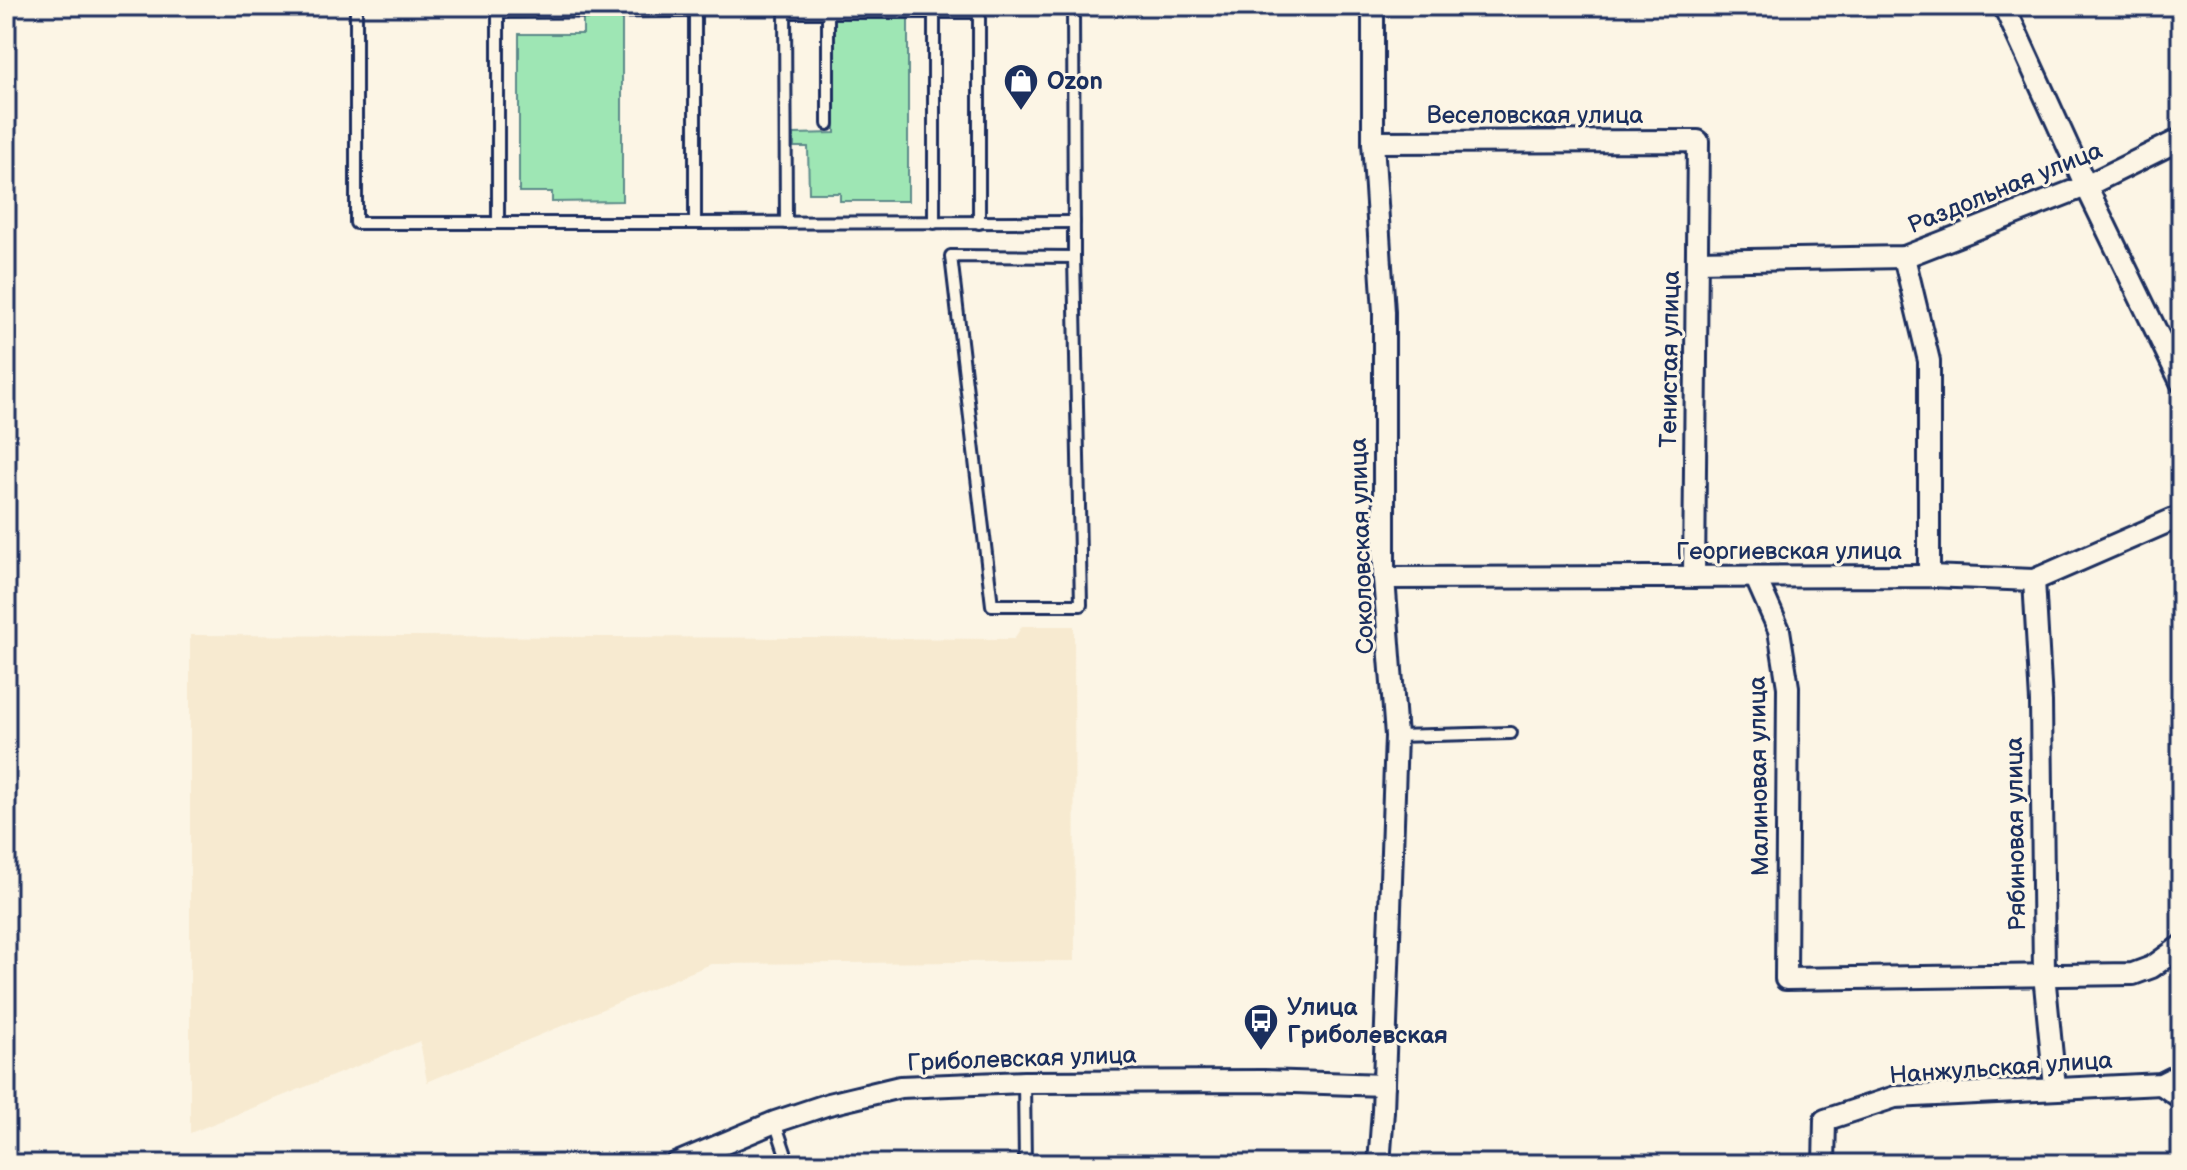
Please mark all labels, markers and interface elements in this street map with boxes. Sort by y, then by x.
shop icon: Ozon [1002,62,1040,112]
place label: Ozon [1047,67,1103,96]
street label: Веселовская улица [1426,101,1644,130]
street label: Раздольная улица [1903,136,2107,240]
street label: Тенистая улица [1654,270,1686,448]
street label: Соколовская улица [1344,437,1380,655]
street label: Георгиевская улица [1676,537,1902,566]
street label: Малиновая улица [1743,676,1775,876]
street label: Рябиновая улица [2000,737,2032,931]
place label: Улица Гриболевская [1287,993,1448,1050]
bus stop icon: Улица Гриболевская [1242,1002,1280,1052]
street label: Гриболевская улица [907,1041,1137,1077]
street label: Нанжульская улица [1889,1046,2113,1090]

